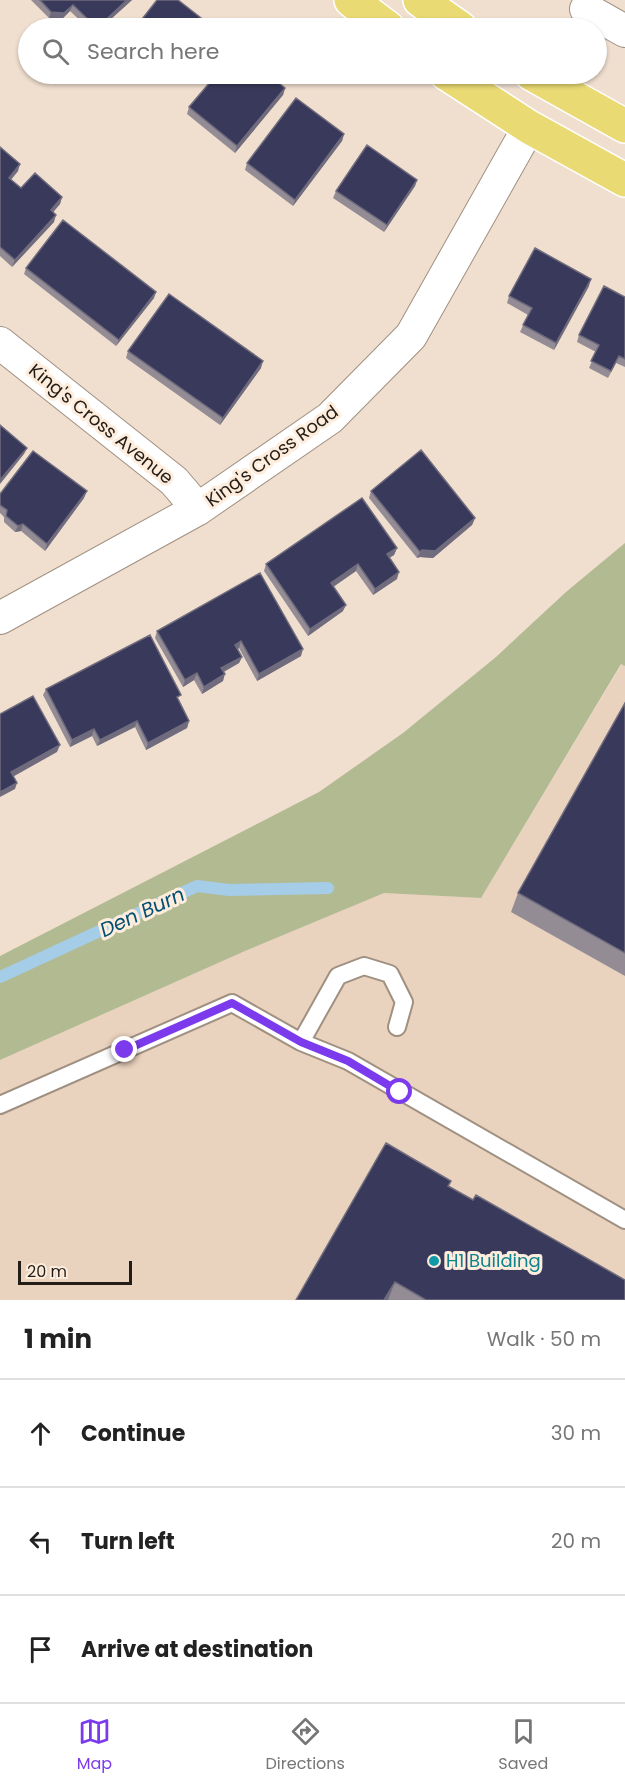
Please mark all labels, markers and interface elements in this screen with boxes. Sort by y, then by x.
search box [18,18,607,84]
icon: search [39,35,72,68]
text: Search here [87,36,220,67]
street label: King's Cross Avenue [24,357,179,490]
street label: King's Cross Road [200,399,343,512]
water label: Den Burn [95,880,189,944]
route end [111,1036,137,1062]
route start [386,1078,412,1104]
place label: H1 Building [446,1248,541,1273]
marker: H1 Building [427,1254,441,1268]
scale bar [18,1258,132,1286]
text: 20 m [27,1260,67,1283]
text: 1 min [24,1321,92,1357]
text: Walk · 50 m [487,1325,601,1353]
icon: ahead [24,1417,57,1450]
text: Continue [81,1418,185,1449]
text: 30 m [551,1419,601,1447]
icon: left [24,1525,57,1558]
text: Turn left [81,1526,175,1557]
text: 20 m [551,1527,601,1555]
icon: arrive [24,1633,57,1666]
text: Arrive at destination [81,1634,313,1665]
tab: Map [77,1715,112,1776]
tab: Directions [266,1715,345,1776]
tab: Saved [498,1715,548,1776]

